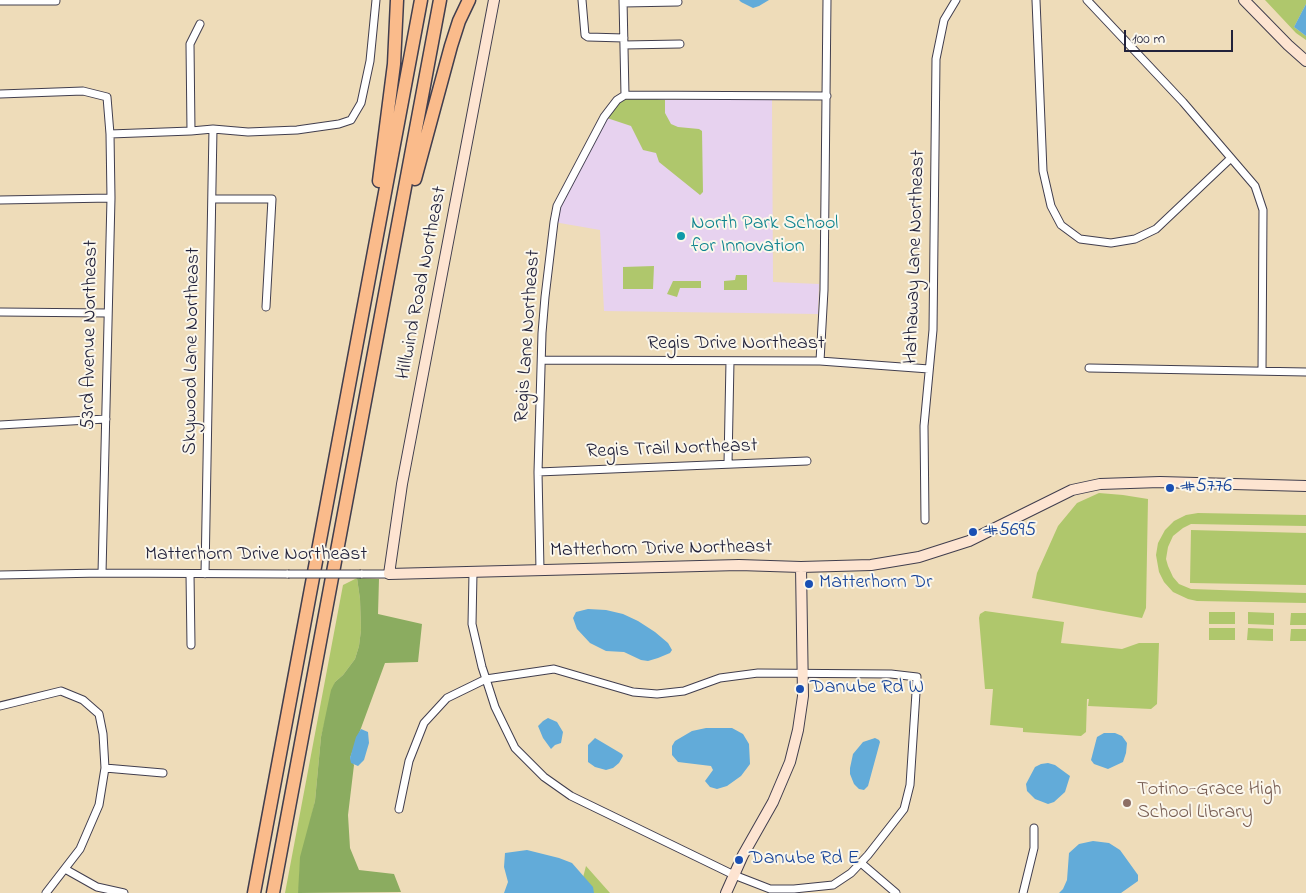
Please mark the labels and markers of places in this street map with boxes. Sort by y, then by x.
place label: North Park School for Innovation [691,213,838,260]
marker: North Park School for Innovation [675,230,687,242]
place label: #5776 [1180,476,1232,500]
marker: #5776 [1164,482,1176,494]
place label: #5695 [983,520,1036,544]
marker: #5695 [967,526,979,538]
place label: Matterhorn Dr [819,572,932,596]
marker: Matterhorn Dr [803,578,815,590]
place label: Danube Rd W [810,677,924,701]
marker: Danube Rd W [794,683,806,695]
place label: Totino-Grace High School Library [1137,779,1281,826]
marker: Totino-Grace High School Library [1121,797,1133,809]
place label: Danube Rd E [749,848,860,872]
marker: Danube Rd E [733,854,745,866]

